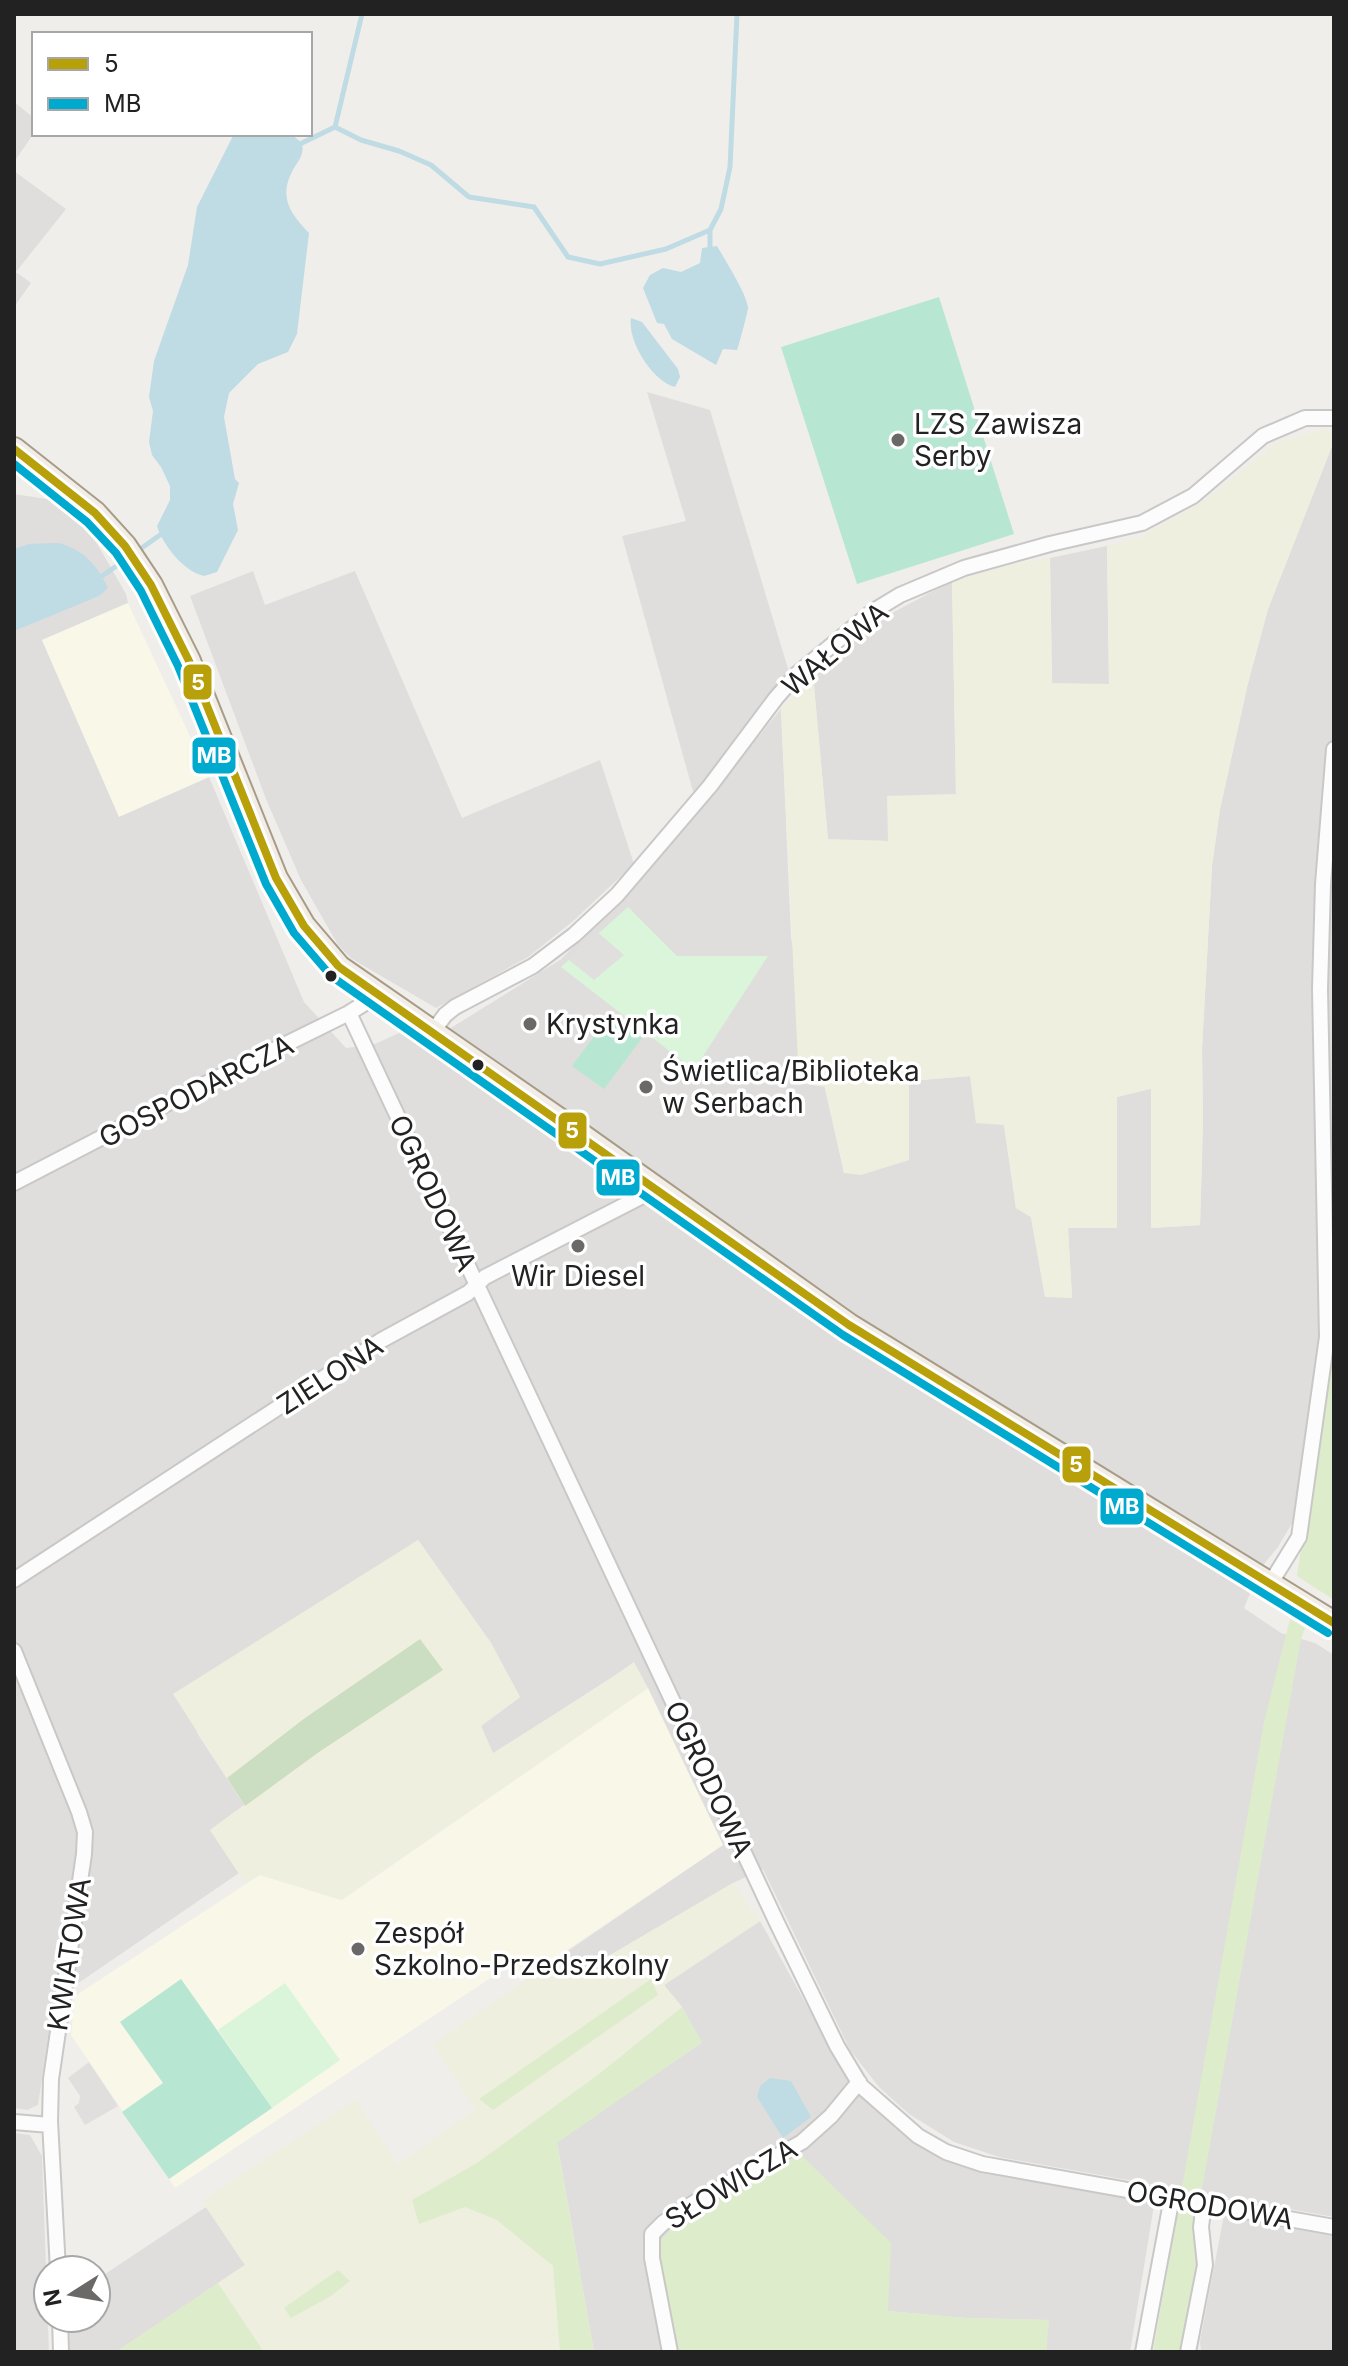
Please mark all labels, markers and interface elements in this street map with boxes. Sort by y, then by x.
legend [32,32,312,136]
text: 5 [104,49,119,78]
text: MB [104,89,141,118]
place label: LZS Zawisza Serby [914,407,1082,473]
marker: LZS Zawisza Serby [889,431,907,449]
street label: WAŁOWA [775,595,895,703]
line badge: 5 [182,663,213,701]
text: 5 [191,669,205,695]
line badge: MB [191,736,237,775]
text: MB [196,742,232,768]
unlabelled marker [323,968,339,984]
place label: Krystynka [546,1007,679,1041]
marker: Krystynka [521,1015,539,1033]
street label: GOSPODARCZA [93,1027,299,1155]
place label: Świetlica/Biblioteka w Serbach [662,1054,920,1120]
unlabelled marker [470,1057,486,1073]
marker: Świetlica/Biblioteka w Serbach [637,1078,655,1096]
street label: OGRODOWA [382,1109,484,1277]
line badge: 5 [557,1111,588,1150]
text: 5 [565,1117,579,1143]
line badge: MB [595,1158,641,1197]
text: MB [600,1164,636,1190]
marker: Wir Diesel [569,1237,587,1255]
place label: Wir Diesel [511,1259,645,1293]
street label: ZIELONA [271,1328,389,1422]
line badge: 5 [1061,1445,1092,1484]
text: 5 [1069,1451,1083,1477]
line badge: MB [1099,1487,1145,1526]
text: MB [1104,1493,1140,1519]
street label: OGRODOWA [658,1695,760,1863]
street label: KWIATOWA [40,1875,98,2033]
place label: Zespół Szkolno-Przedszkolny [374,1916,669,1982]
marker: Zespół Szkolno-Przedszkolny [349,1940,367,1958]
street label: SŁOWICZA [659,2131,803,2237]
street label: OGRODOWA [1124,2174,1296,2236]
north arrow [32,2254,112,2334]
text: N [38,2287,67,2309]

